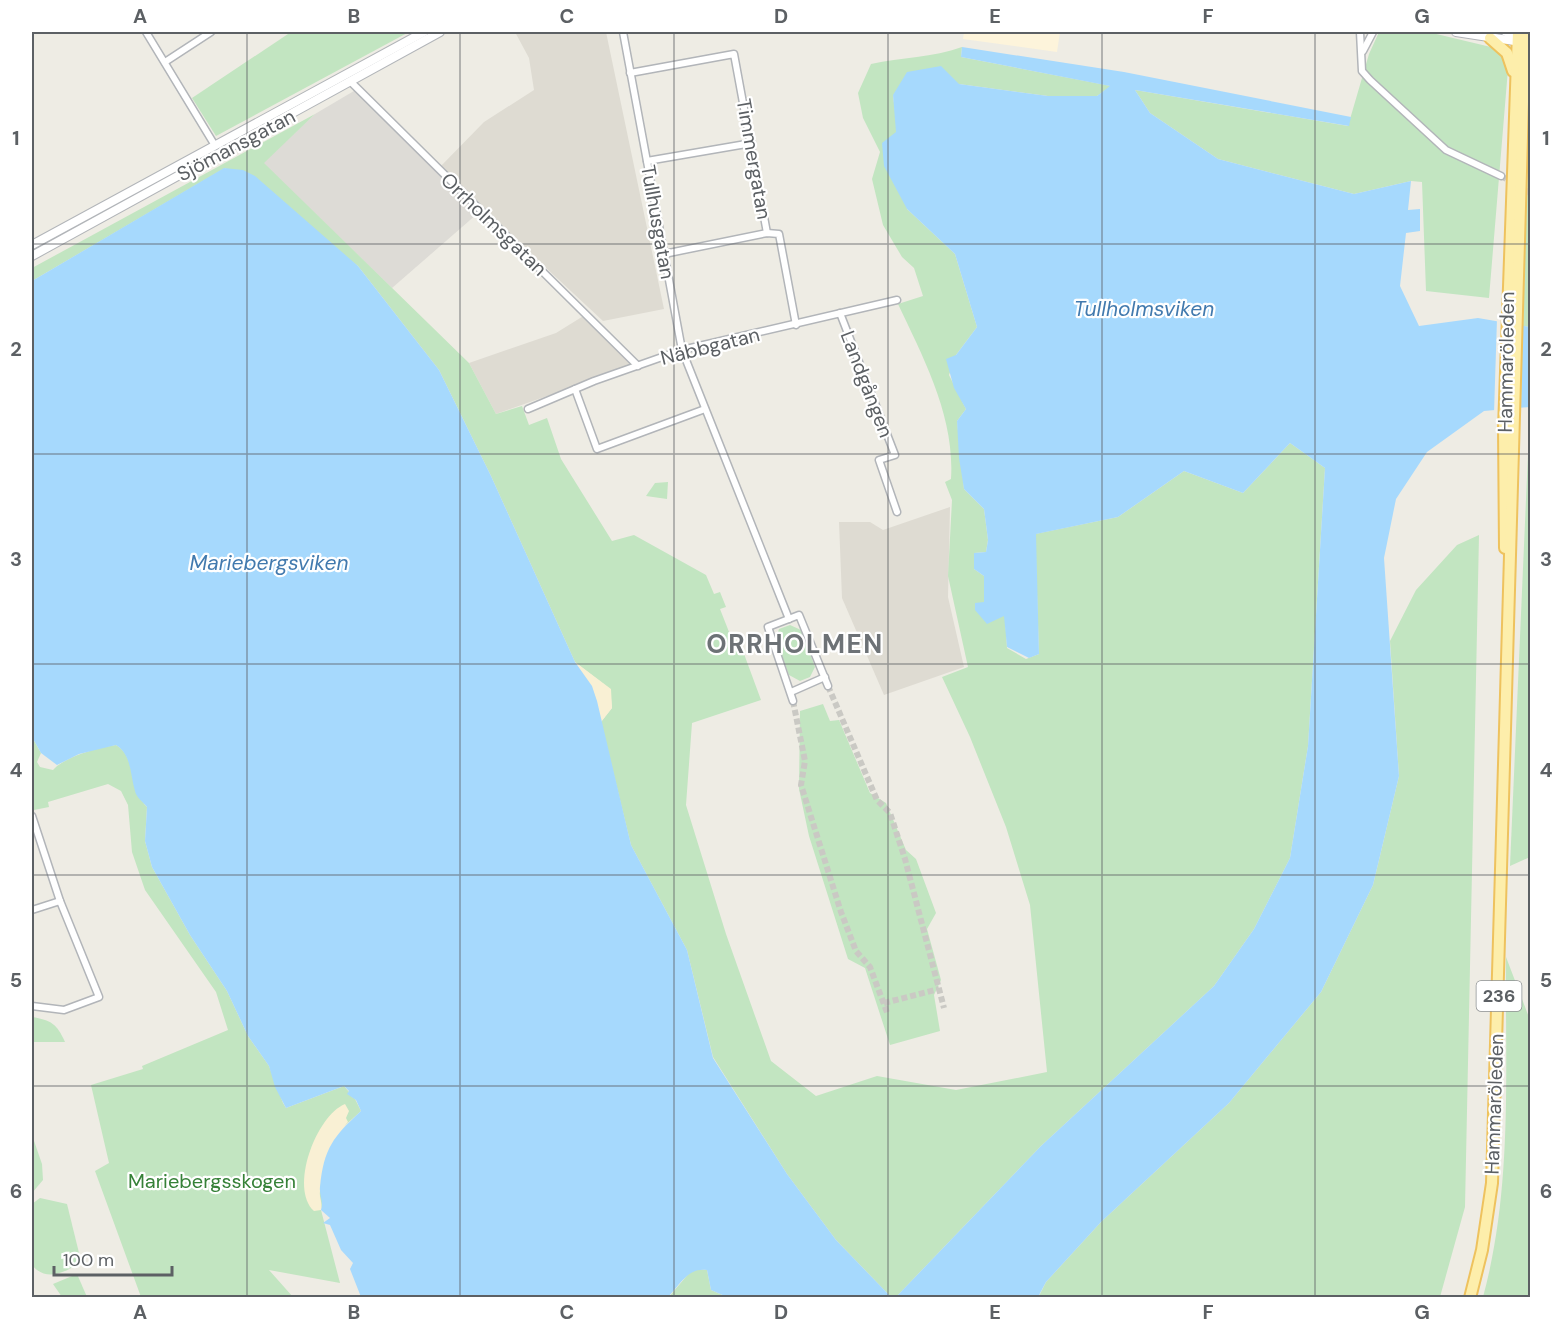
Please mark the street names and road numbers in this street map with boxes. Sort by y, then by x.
street label: Timmergatan [731,97,777,221]
street label: Sjömansgatan [172,103,300,187]
street label: Tullhusgatan [635,163,681,281]
street label: Orrholmsgatan [435,167,553,281]
street label: Hammaröleden [1492,291,1520,433]
street label: Näbbgatan [658,321,762,371]
street label: Landgången [835,327,899,441]
road number: 236 [1476,981,1522,1011]
street label: Hammaröleden [1479,1033,1509,1175]

